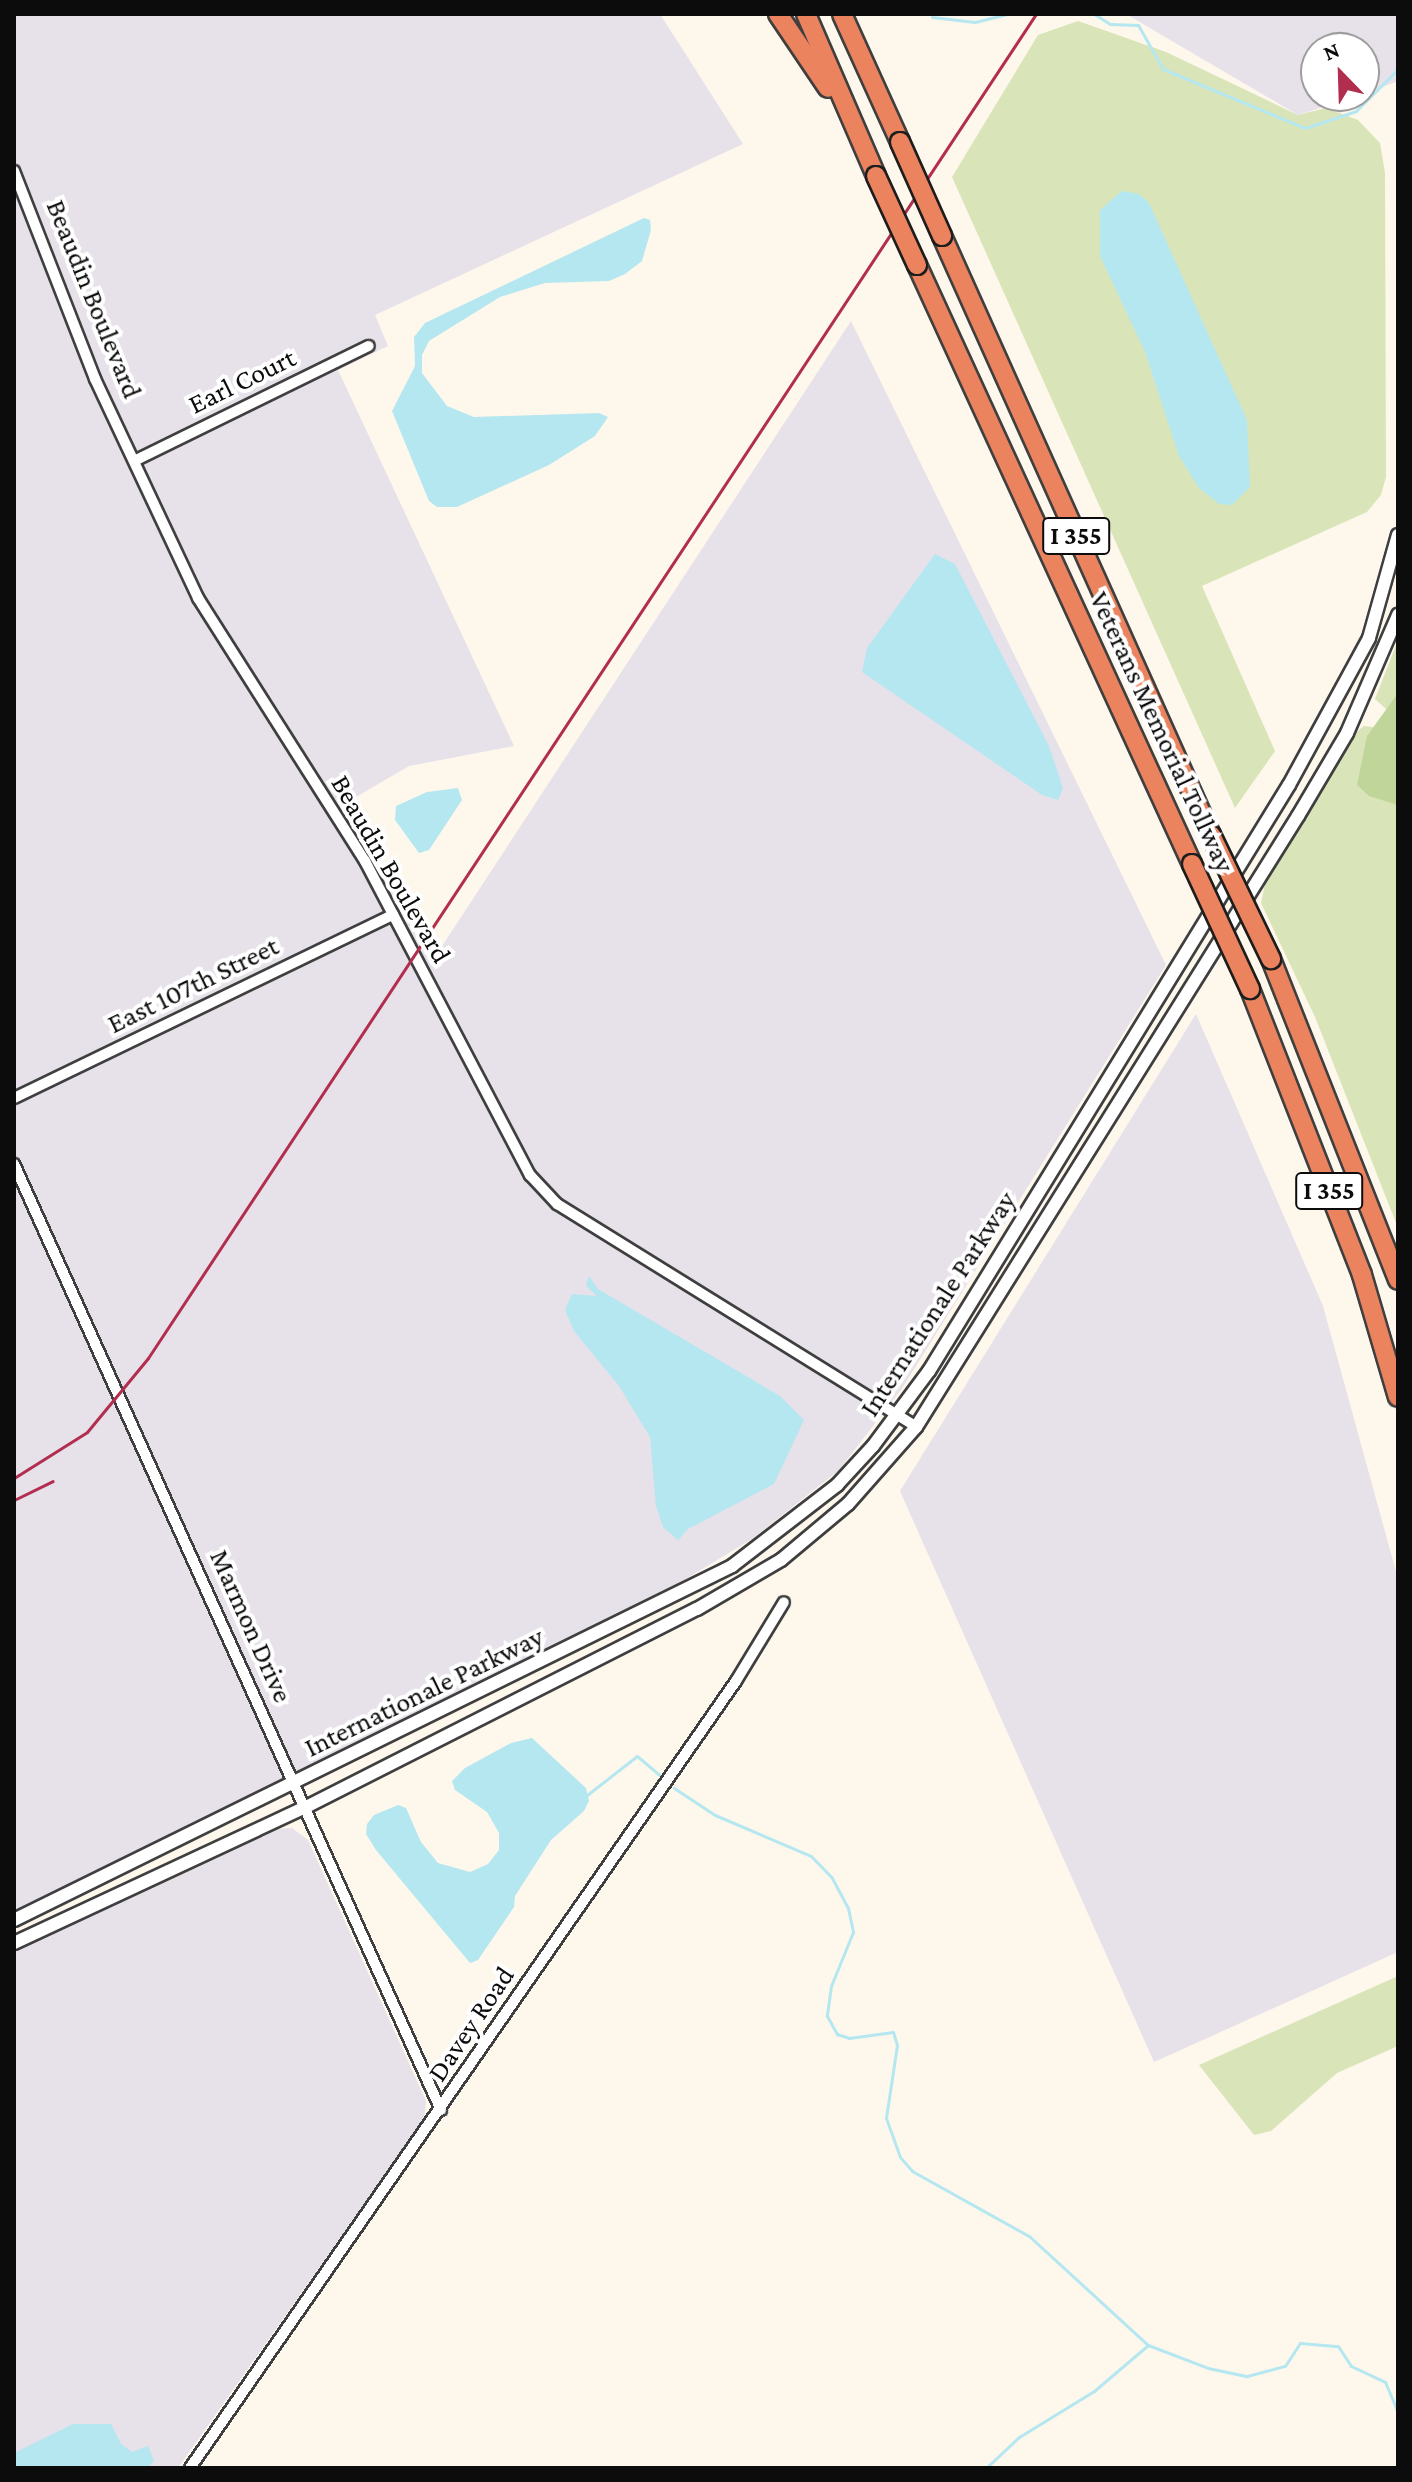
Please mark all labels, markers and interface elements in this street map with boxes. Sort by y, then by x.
north arrow [1300,32,1380,112]
text: N [1319,37,1343,66]
street label: Beaudin Boulevard [39,195,149,403]
street label: Earl Court [183,341,301,421]
road number: I 355 [1042,514,1110,558]
street label: Veterans Memorial Tollway [1082,586,1242,878]
street label: Beaudin Boulevard [324,769,458,969]
street label: East 107th Street [102,929,284,1041]
road number: I 355 [1295,1169,1363,1213]
street label: Internationale Parkway [853,1185,1023,1423]
street label: Marmon Drive [202,1544,300,1708]
street label: Internationale Parkway [299,1620,549,1764]
street label: Davey Road [420,1960,522,2088]

